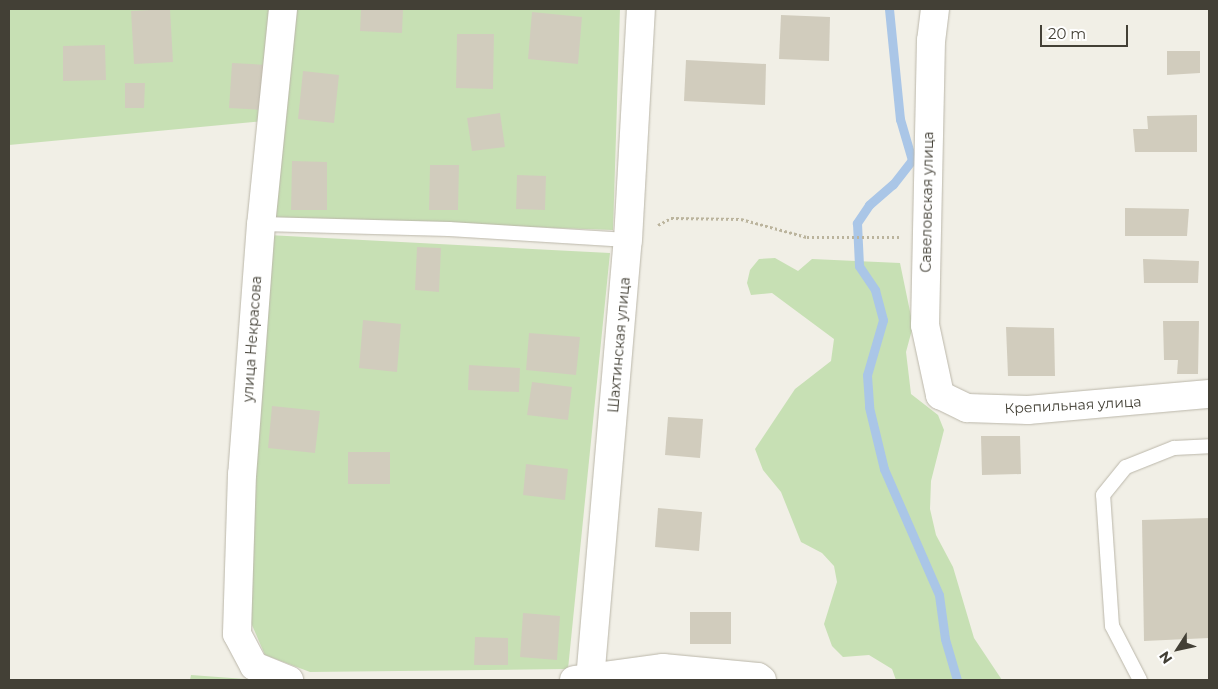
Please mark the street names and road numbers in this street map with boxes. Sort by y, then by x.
street label: Савеловская улица [917,131,937,273]
street label: улица Некрасова [239,275,265,403]
street label: Шахтинская улица [605,276,633,414]
street label: Крепильная улица [1004,393,1142,417]

